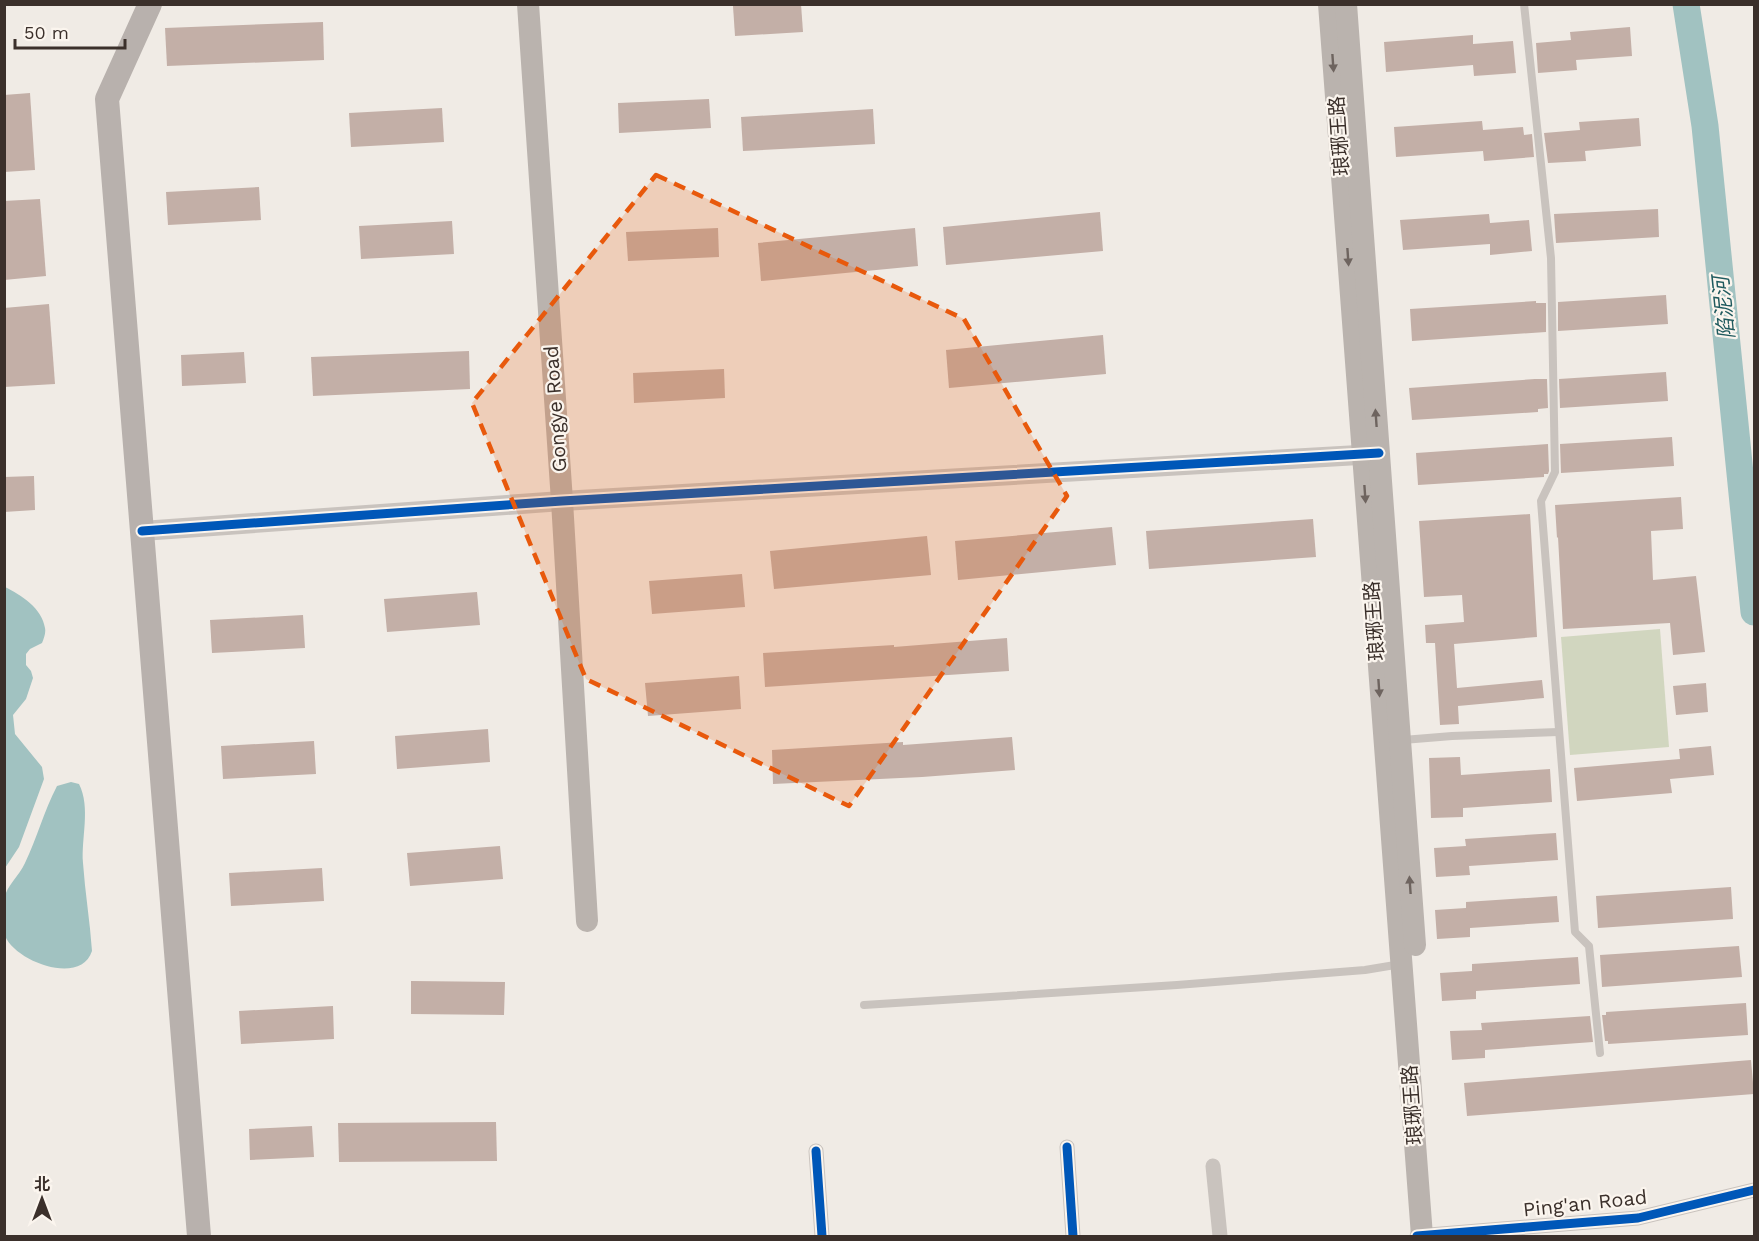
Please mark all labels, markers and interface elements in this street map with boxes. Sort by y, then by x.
scale bar [15,12,124,50]
text: 50 m [24,22,69,43]
one-way arrow [1329,53,1338,72]
street label: 琅琊王路 [1324,95,1354,177]
one-way arrow [1343,248,1352,267]
water label: 陷泥河 [1707,271,1739,341]
street label: Gongye Road [539,345,571,473]
one-way arrow [1371,409,1381,428]
one-way arrow [1360,484,1370,503]
street label: 琅琊王路 [1359,580,1389,662]
one-way arrow [1375,679,1384,698]
one-way arrow [1406,875,1415,894]
street label: 琅琊王路 [1397,1064,1427,1146]
north arrow [12,1169,72,1229]
text: 北 [34,1175,50,1194]
street label: Ping'an Road [1522,1185,1648,1221]

